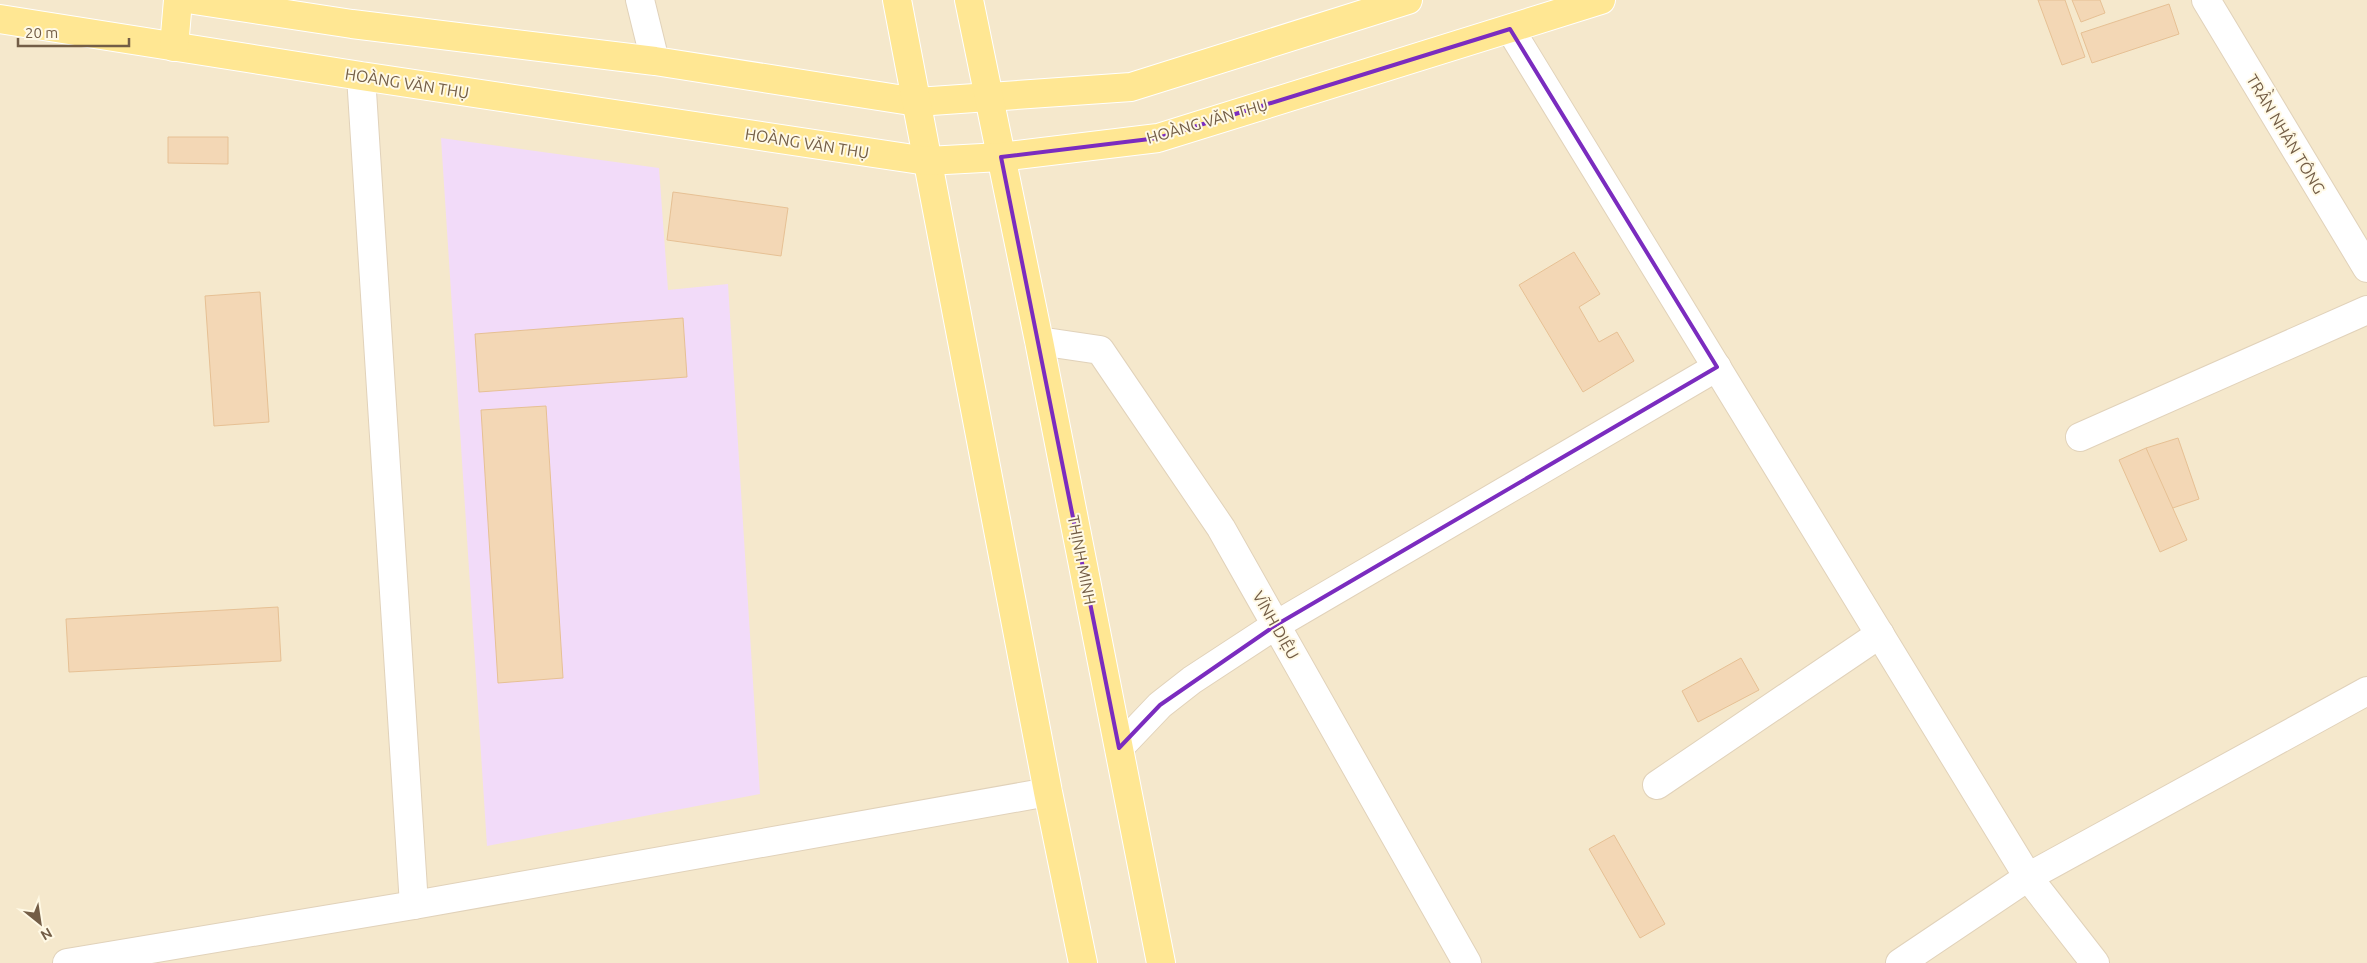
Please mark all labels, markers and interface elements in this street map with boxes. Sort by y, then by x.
scale bar [18,15,129,47]
text: 20 m [25,24,58,41]
street label: HOÀNG VĂN THỤ [344,62,471,102]
street label: TRẦN NHÂN TÔNG [2243,68,2333,197]
street label: HOÀNG VĂN THỤ [1144,93,1270,147]
street label: HOÀNG VĂN THỤ [744,122,871,162]
street label: THỊNH MINH [1064,514,1100,606]
street label: VĨNH DIỆU [1249,587,1304,662]
north arrow [15,898,65,948]
text: N [38,925,55,944]

